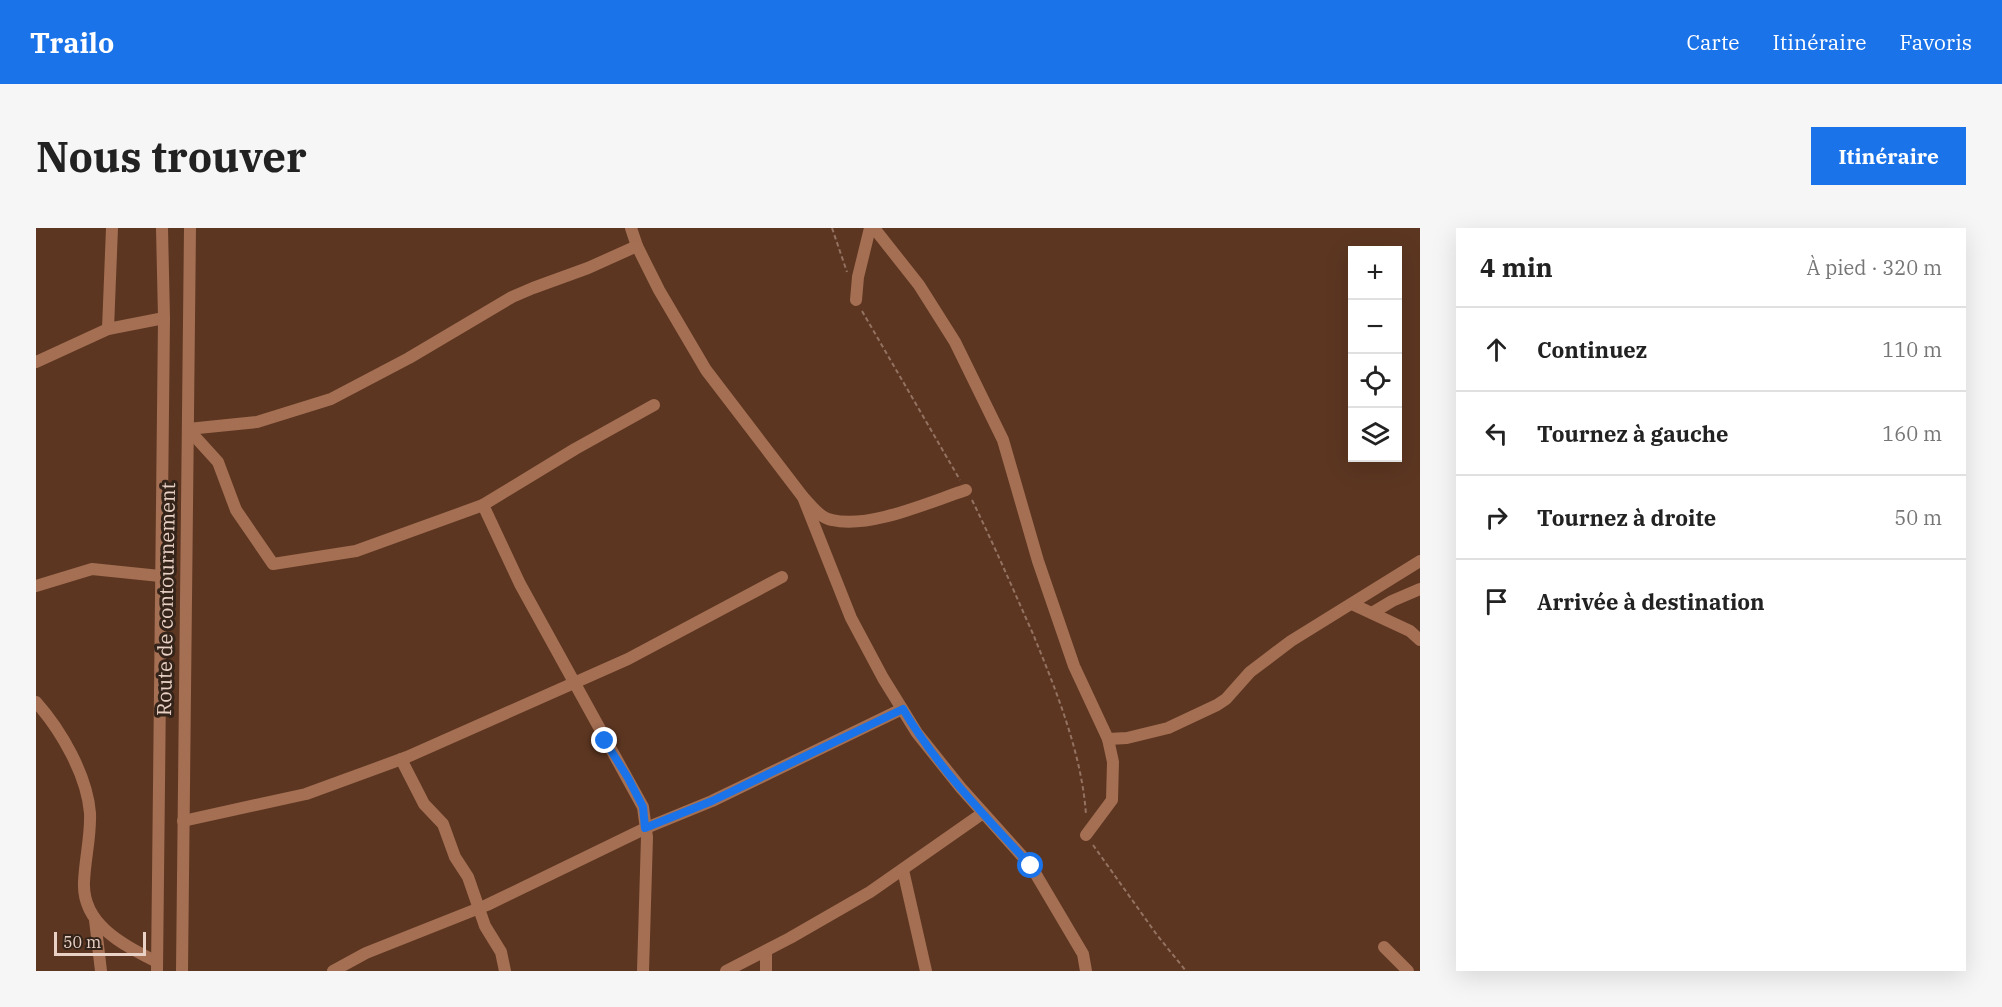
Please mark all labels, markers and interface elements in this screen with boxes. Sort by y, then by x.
text: Trailo [30,24,114,61]
text: Carte [1686,28,1740,56]
text: Itinéraire [1773,28,1866,56]
text: Favoris [1899,28,1972,56]
button: Itinéraire [1811,127,1966,185]
text: Nous trouver [36,129,307,184]
map controls [1348,246,1402,462]
button: + [1348,246,1402,300]
text: 4 min [1480,250,1553,284]
text: À pied · 320 m [1807,254,1942,281]
button: − [1348,300,1402,354]
icon: ahead [1480,333,1513,366]
text: Continuez [1537,335,1647,364]
text: 110 m [1882,336,1942,363]
button: locate [1348,354,1402,408]
button: layers [1348,408,1402,462]
icon: left [1480,417,1513,450]
text: Tournez à gauche [1537,419,1728,448]
text: 160 m [1882,420,1942,447]
street label: Route de contournement [150,482,181,716]
icon: right [1480,501,1513,534]
text: Tournez à droite [1537,503,1716,532]
text: 50 m [1894,504,1942,531]
icon: arrive [1480,585,1513,618]
text: Arrivée à destination [1537,587,1765,616]
route end [591,727,617,753]
route start [1017,852,1043,878]
scale bar [54,929,146,956]
text: 50 m [63,932,101,952]

